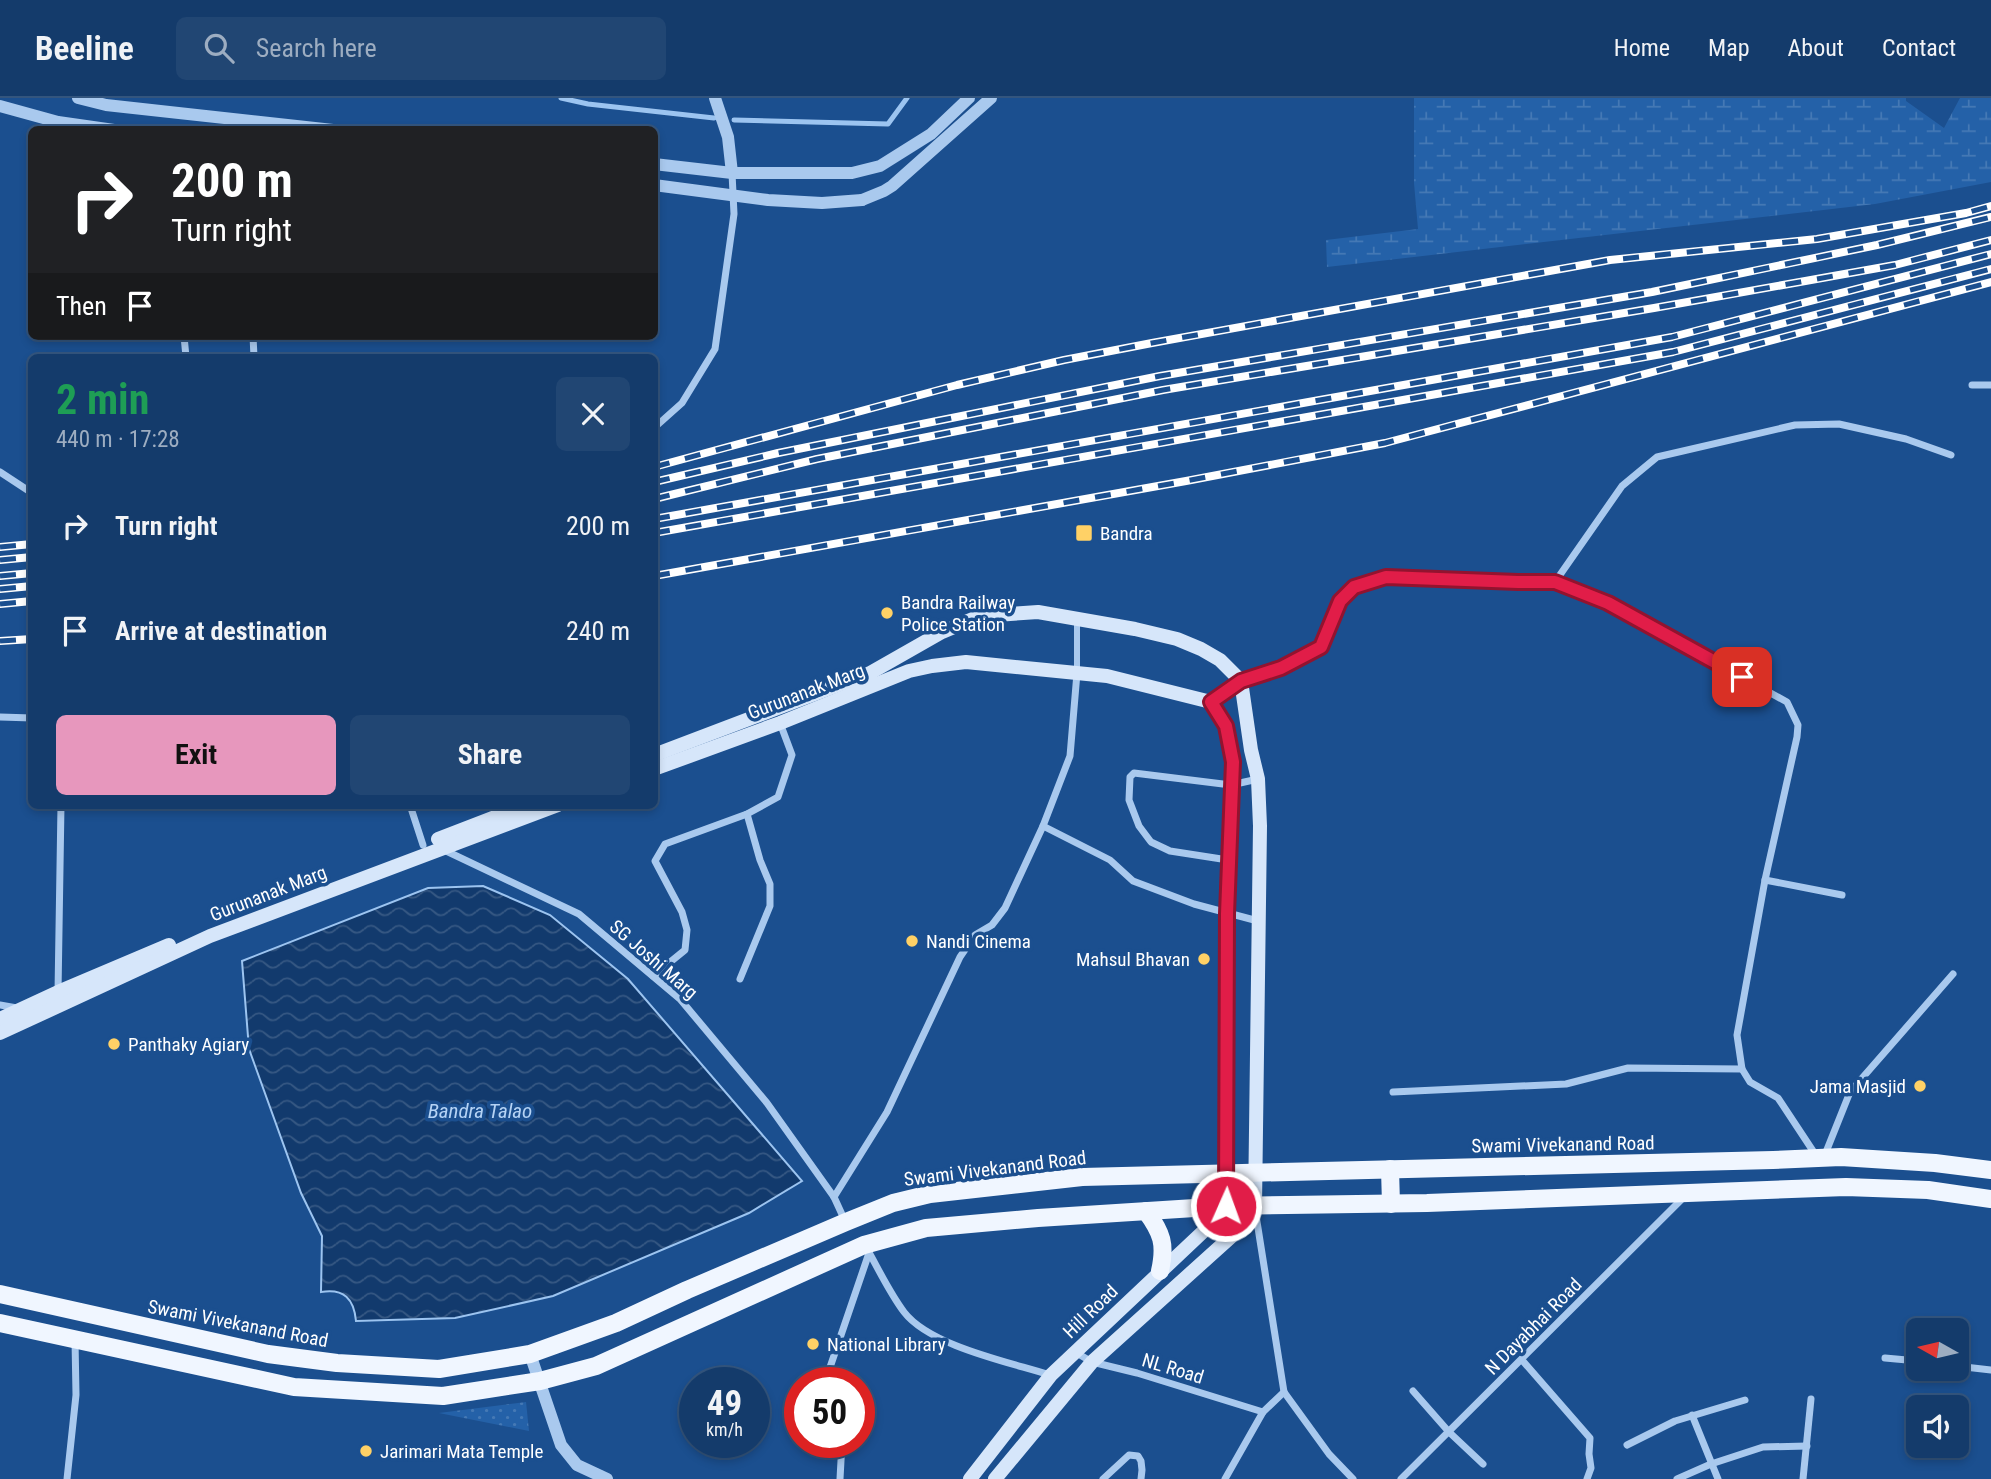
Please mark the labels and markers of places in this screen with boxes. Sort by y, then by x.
place label: Bandra [1100,522,1153,545]
marker: Bandra [1074,523,1094,543]
place label: Bandra Railway Police Station [901,591,1015,636]
marker: Bandra Railway Police Station [879,605,895,621]
pin [1712,647,1772,707]
place label: Nandi Cinema [926,930,1031,953]
marker: Nandi Cinema [904,933,920,949]
place label: Mahsul Bhavan [1076,948,1190,971]
marker: Mahsul Bhavan [1196,951,1212,967]
place label: Panthaky Agiary [128,1033,249,1056]
marker: Panthaky Agiary [106,1036,122,1052]
place label: Jama Masjid [1810,1075,1906,1098]
marker: Jama Masjid [1912,1078,1928,1094]
place label: National Library [827,1333,946,1356]
marker: National Library [805,1336,821,1352]
place label: Jarimari Mata Temple [380,1440,543,1463]
marker: Jarimari Mata Temple [358,1443,374,1459]

